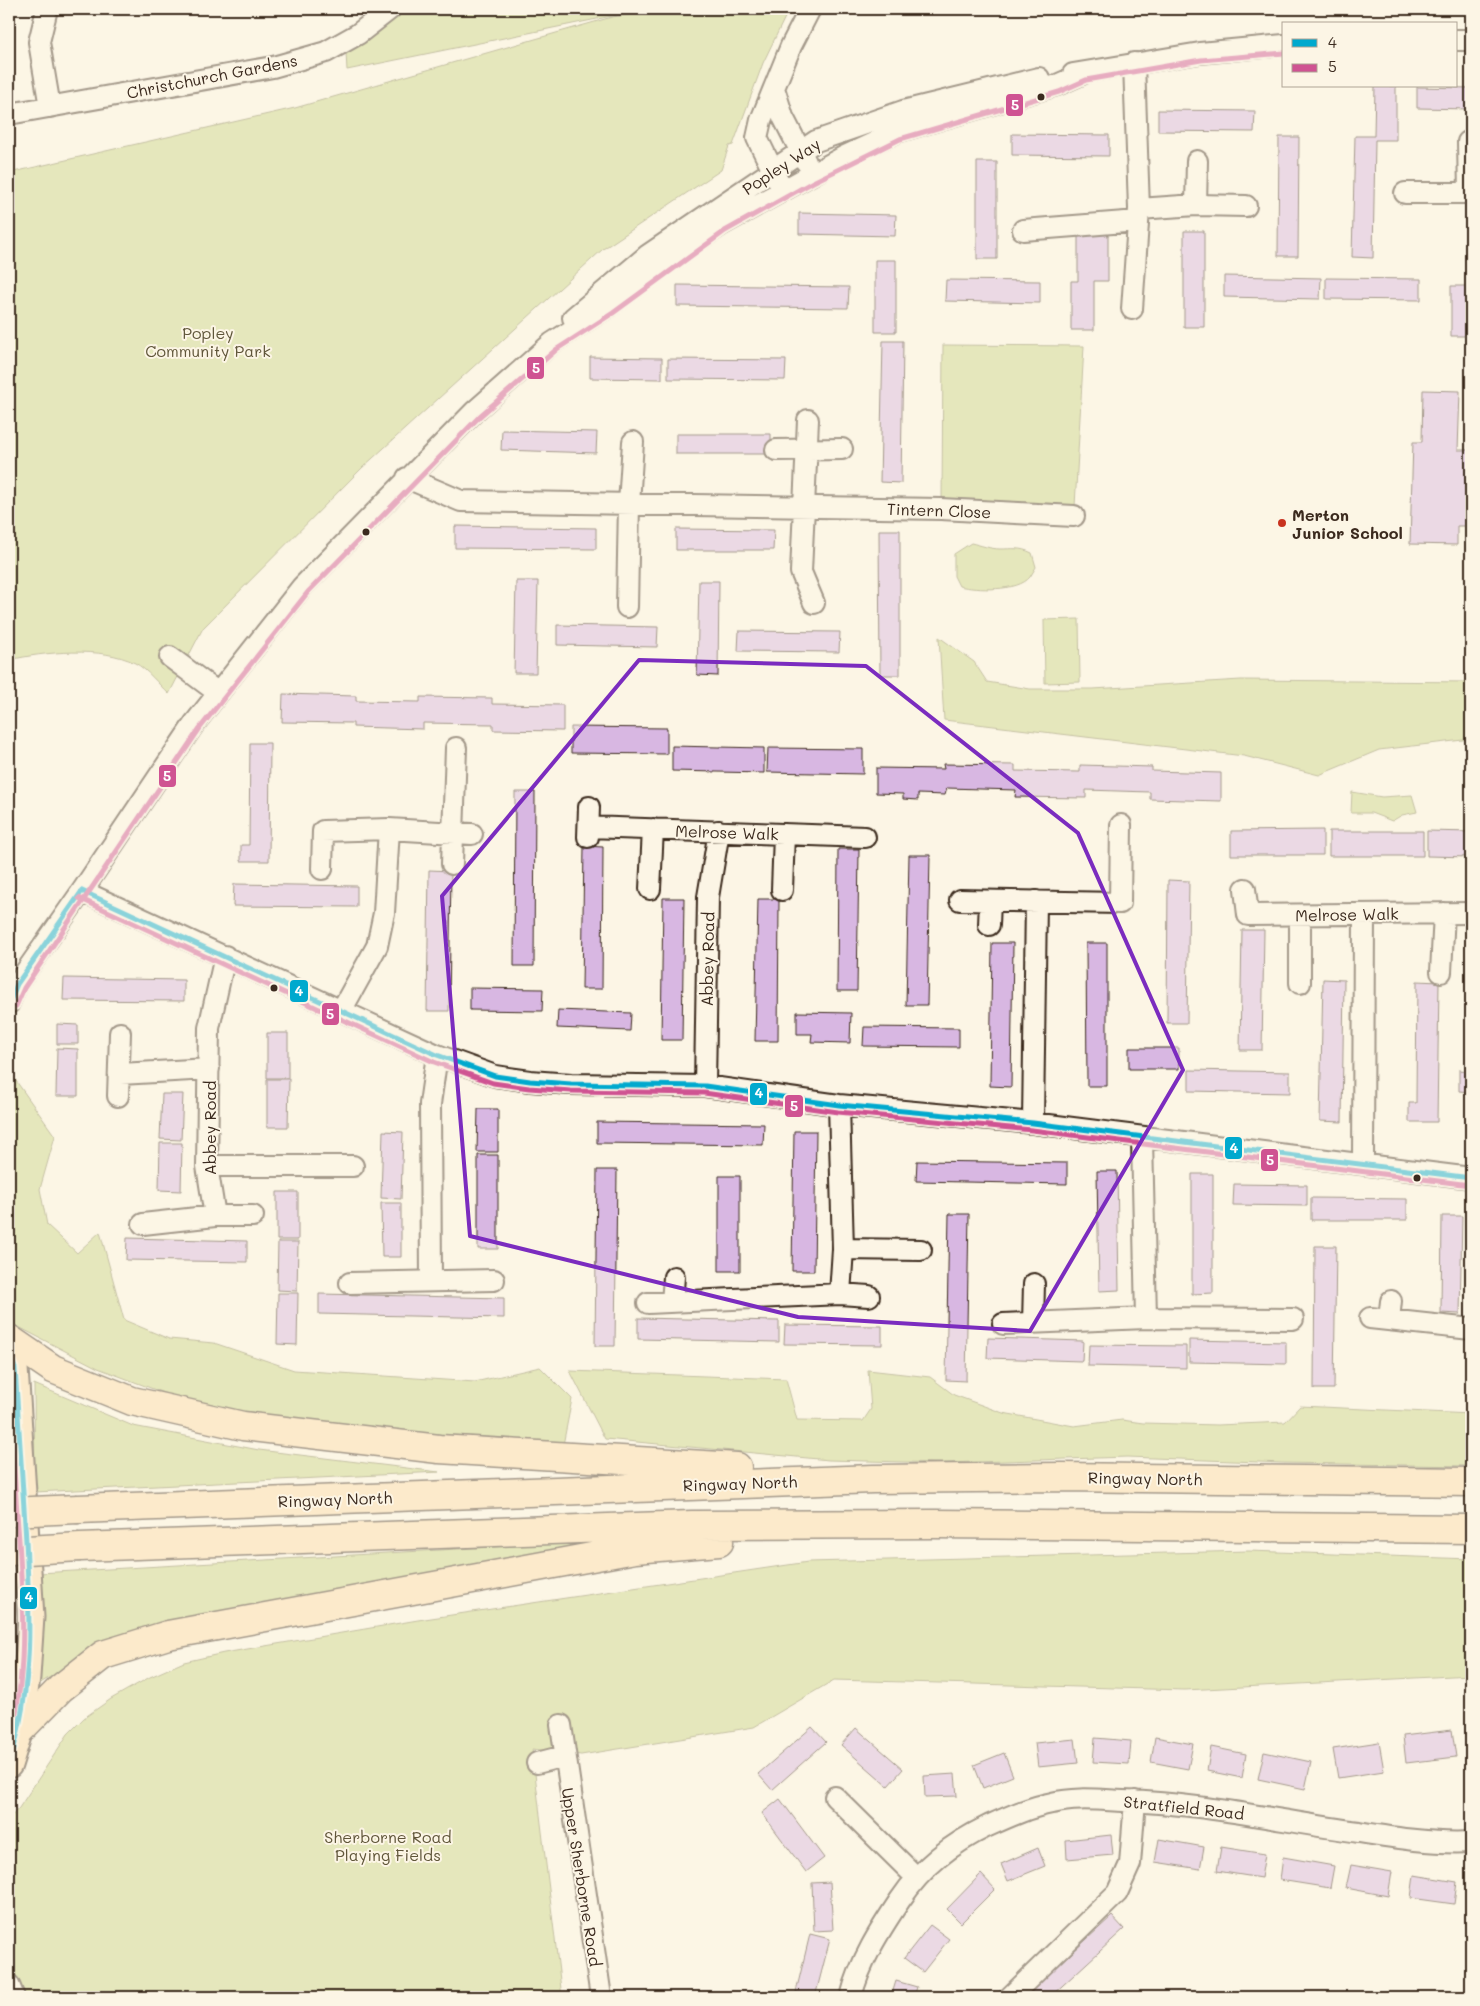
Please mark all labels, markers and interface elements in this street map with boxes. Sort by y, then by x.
legend [1282,22,1458,88]
text: 4 [1328,32,1337,52]
street label: Christchurch Gardens [125,49,299,103]
text: 5 [1328,56,1337,76]
unlabelled marker [1036,92,1046,102]
line badge: 5 [1005,93,1024,117]
text: 5 [1011,95,1019,114]
street label: Popley Way [738,133,824,199]
park label: Popley Community Park [145,322,271,361]
line badge: 5 [526,356,545,380]
text: 5 [532,358,540,377]
street label: Tintern Close [887,498,991,522]
place label: Merton Junior School [1292,504,1403,543]
marker: Merton Junior School [1276,517,1288,529]
unlabelled marker [361,527,371,537]
line badge: 5 [158,764,177,788]
text: 5 [163,766,171,785]
street label: Melrose Walk [675,820,779,844]
street label: Melrose Walk [1295,903,1399,925]
street label: Abbey Road [696,911,718,1007]
line badge: 4 [289,979,309,1003]
text: 4 [295,981,304,1000]
unlabelled marker [269,983,279,993]
line badge: 5 [321,1002,340,1026]
text: 5 [326,1004,334,1023]
street label: Abbey Road [199,1081,220,1175]
line badge: 4 [749,1082,768,1106]
text: 4 [755,1083,764,1102]
line badge: 5 [784,1094,804,1118]
text: 5 [790,1096,798,1115]
line badge: 4 [1224,1136,1243,1160]
text: 4 [1230,1138,1239,1157]
line badge: 5 [1260,1148,1279,1172]
text: 5 [1266,1150,1274,1169]
unlabelled marker [1412,1173,1422,1183]
street label: Ringway North [1088,1467,1202,1489]
street label: Ringway North [682,1471,798,1495]
street label: Ringway North [277,1487,393,1511]
line badge: 4 [19,1586,38,1610]
text: 4 [25,1587,34,1606]
street label: Upper Sherborne Road [557,1786,607,1968]
street label: Stratfield Road [1123,1790,1245,1824]
park label: Sherborne Road Playing Fields [324,1826,452,1865]

